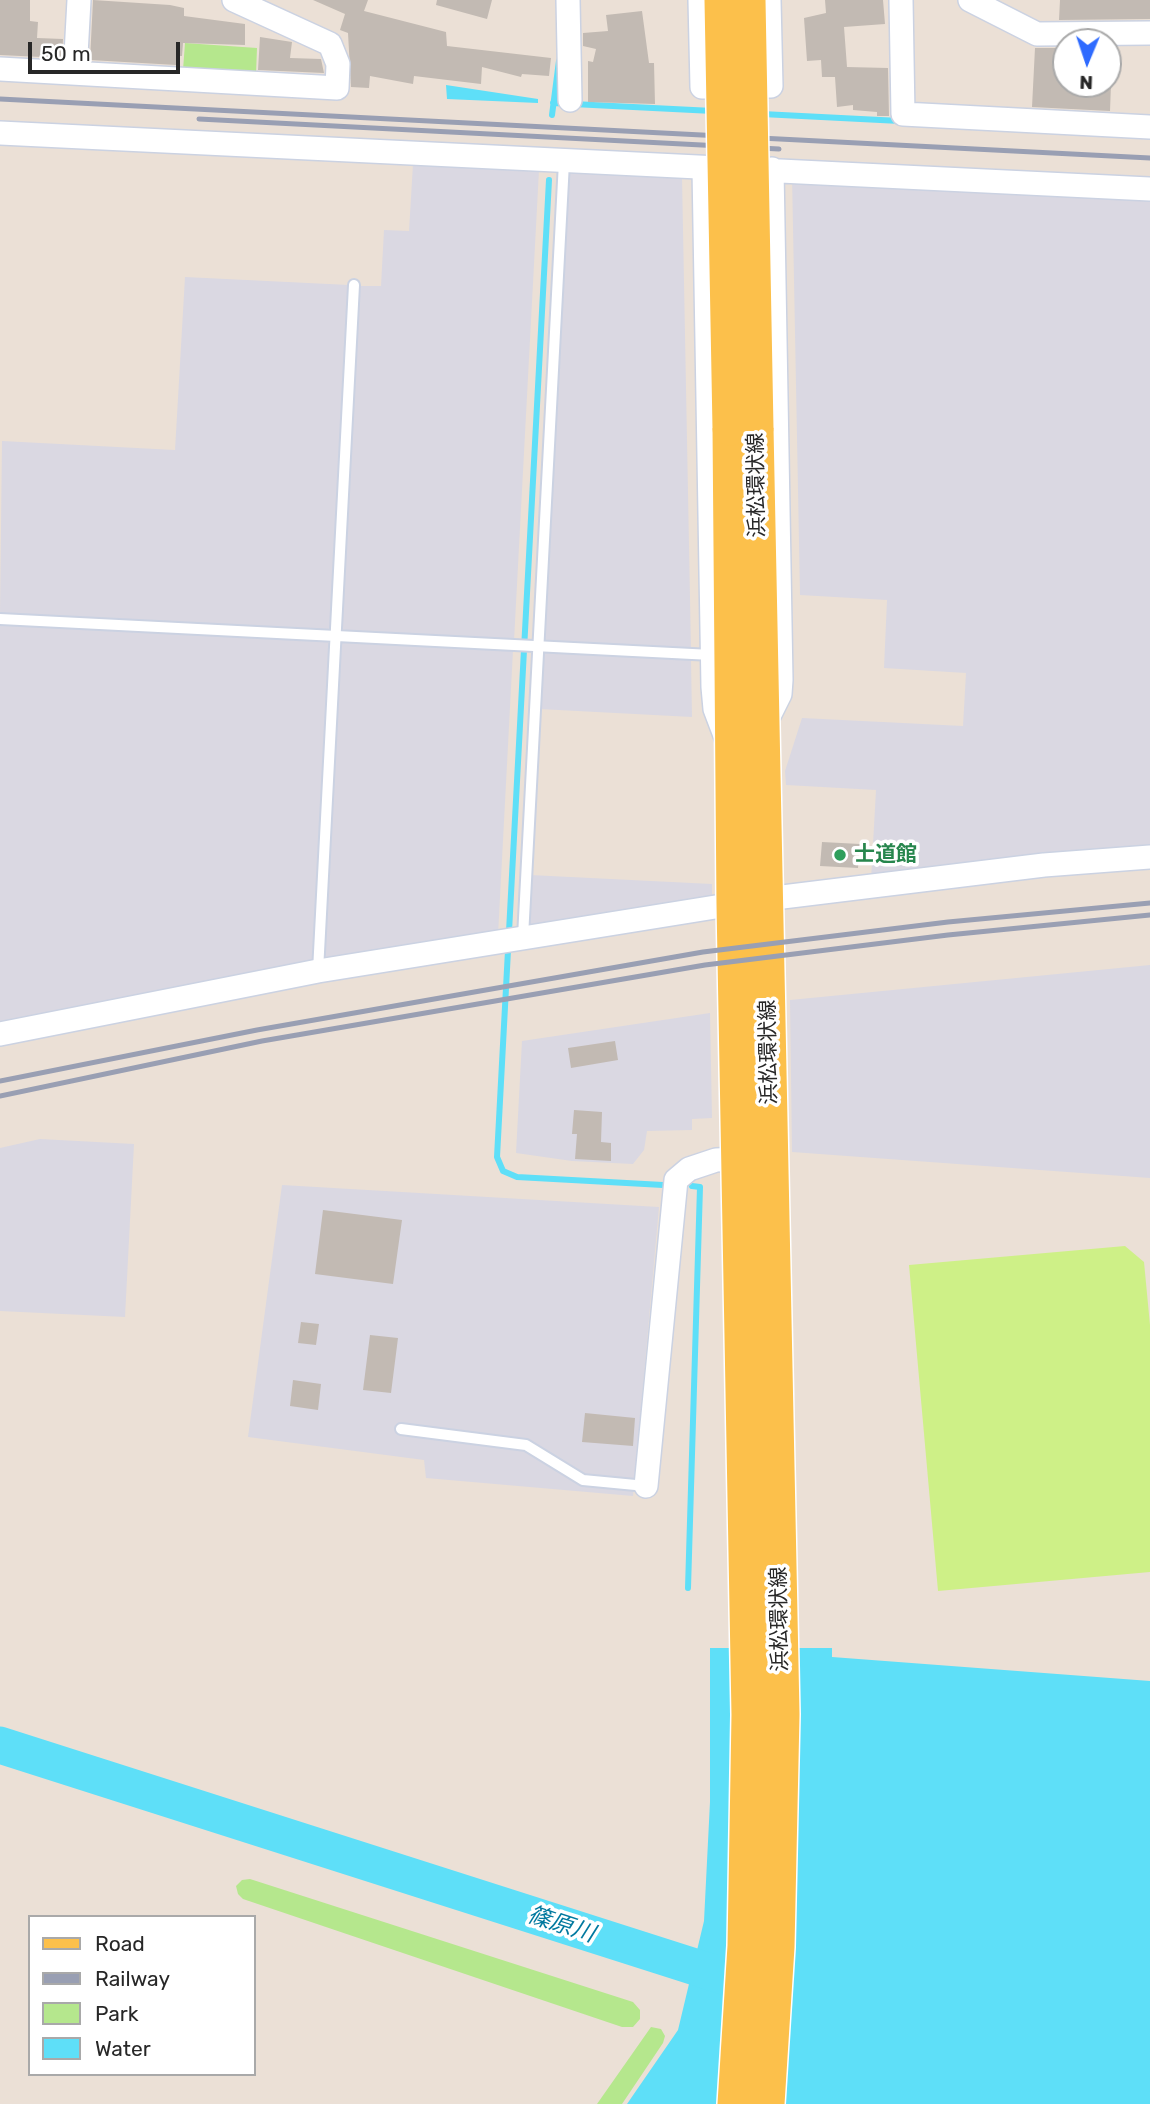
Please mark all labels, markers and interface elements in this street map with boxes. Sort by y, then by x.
scale bar [32,28,184,72]
north arrow [1052,28,1122,98]
text: 50 m [41,41,91,66]
text: N [1079,71,1094,94]
street label: 浜松環状線 [743,432,771,538]
place label: 士道館 [854,842,917,868]
marker: 士道館 [832,847,848,863]
street label: 浜松環状線 [755,999,783,1105]
street label: 浜松環状線 [766,1566,794,1672]
water label: 篠原川 [524,1901,598,1949]
legend [28,1915,256,2076]
text: Road [95,1931,145,1956]
text: Railway [95,1966,170,1991]
text: Park [95,2001,139,2026]
text: Water [95,2036,151,2061]

